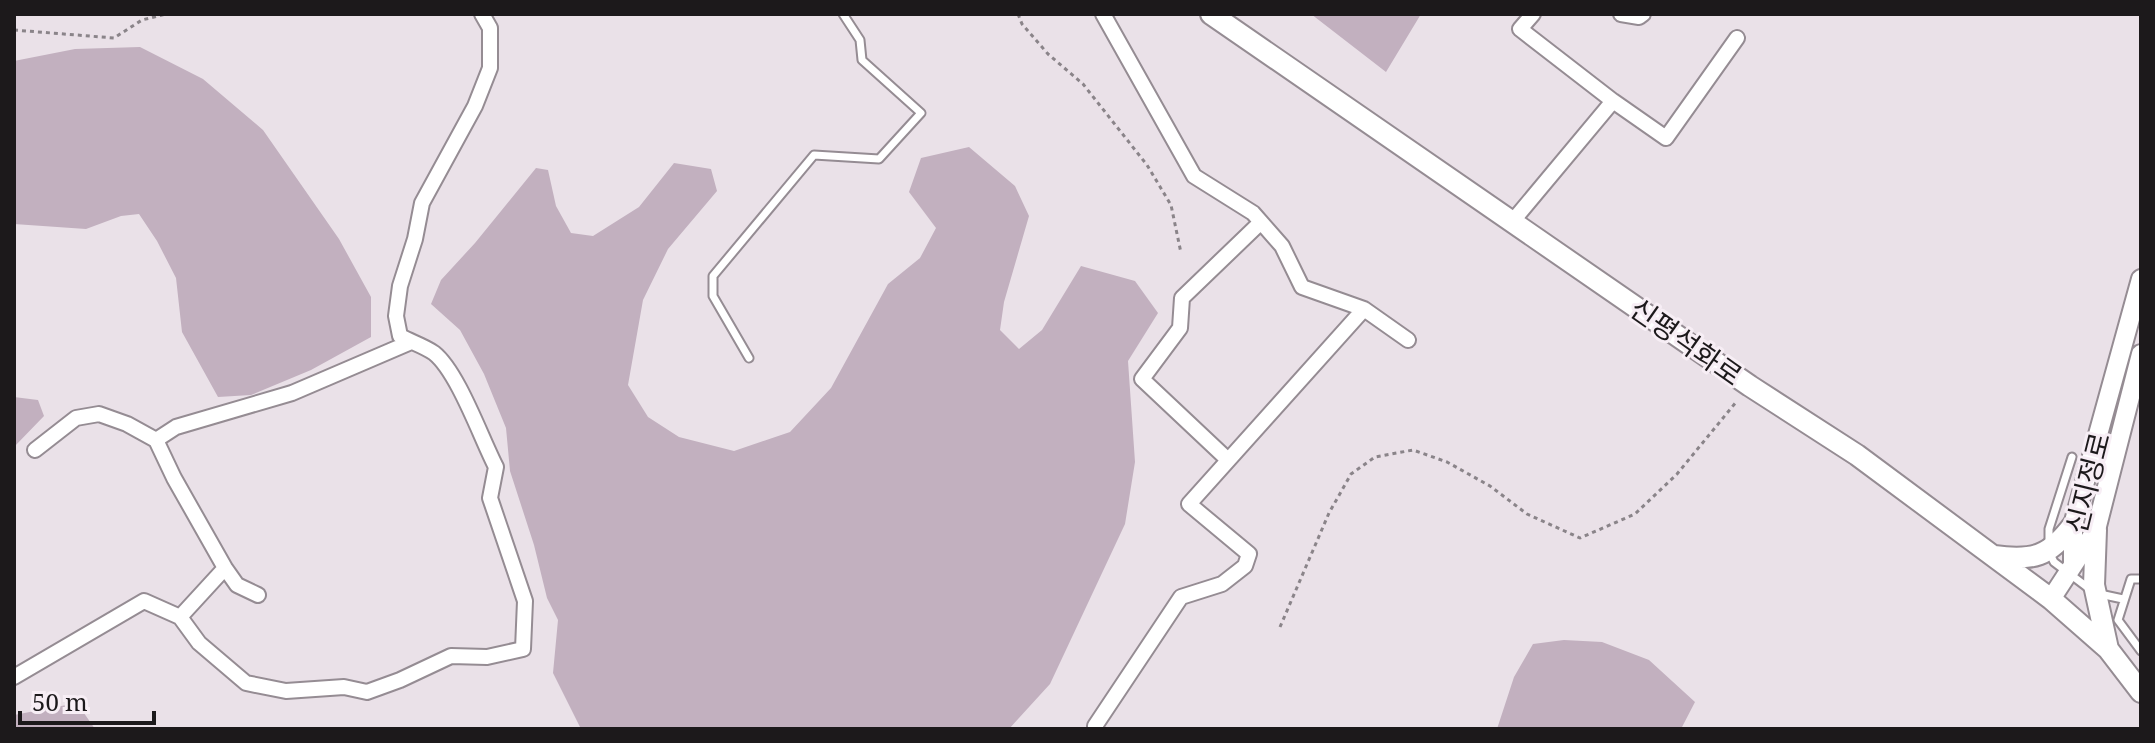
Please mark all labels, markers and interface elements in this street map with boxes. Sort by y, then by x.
street label: 신평석화로 [1623,289,1750,394]
street label: 신지정로 [2056,428,2118,537]
scale bar [20,675,154,725]
text: 50 m [32,685,88,718]

